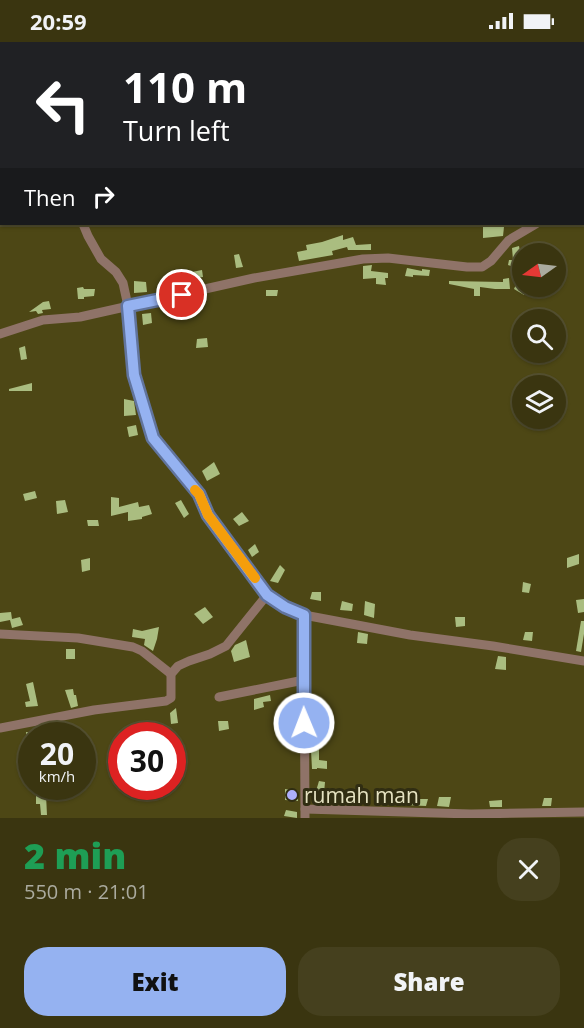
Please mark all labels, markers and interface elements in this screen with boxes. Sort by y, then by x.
text: 20:59 [30,6,87,36]
text: 110 m [123,58,247,115]
icon: left [24,66,102,144]
text: Turn left [123,112,230,149]
icon: right [87,180,120,213]
text: Then [24,182,75,212]
north arrow [512,243,566,297]
map controls [512,243,566,429]
pin [156,269,207,320]
icon: arrive [165,278,198,311]
button: search [512,309,566,363]
button: layers [512,375,566,429]
position arrow [272,691,336,755]
speed limit sign: 30 [108,722,186,800]
text: 20 [40,733,74,774]
text: km/h [39,766,75,786]
place label: rumah man [304,781,419,809]
marker: rumah man [285,788,299,802]
text: 2 min [24,831,126,880]
button: close [497,838,560,901]
text: 550 m · 21:01 [24,878,149,905]
button: Exit [24,947,286,1016]
button: Share [298,947,560,1016]

